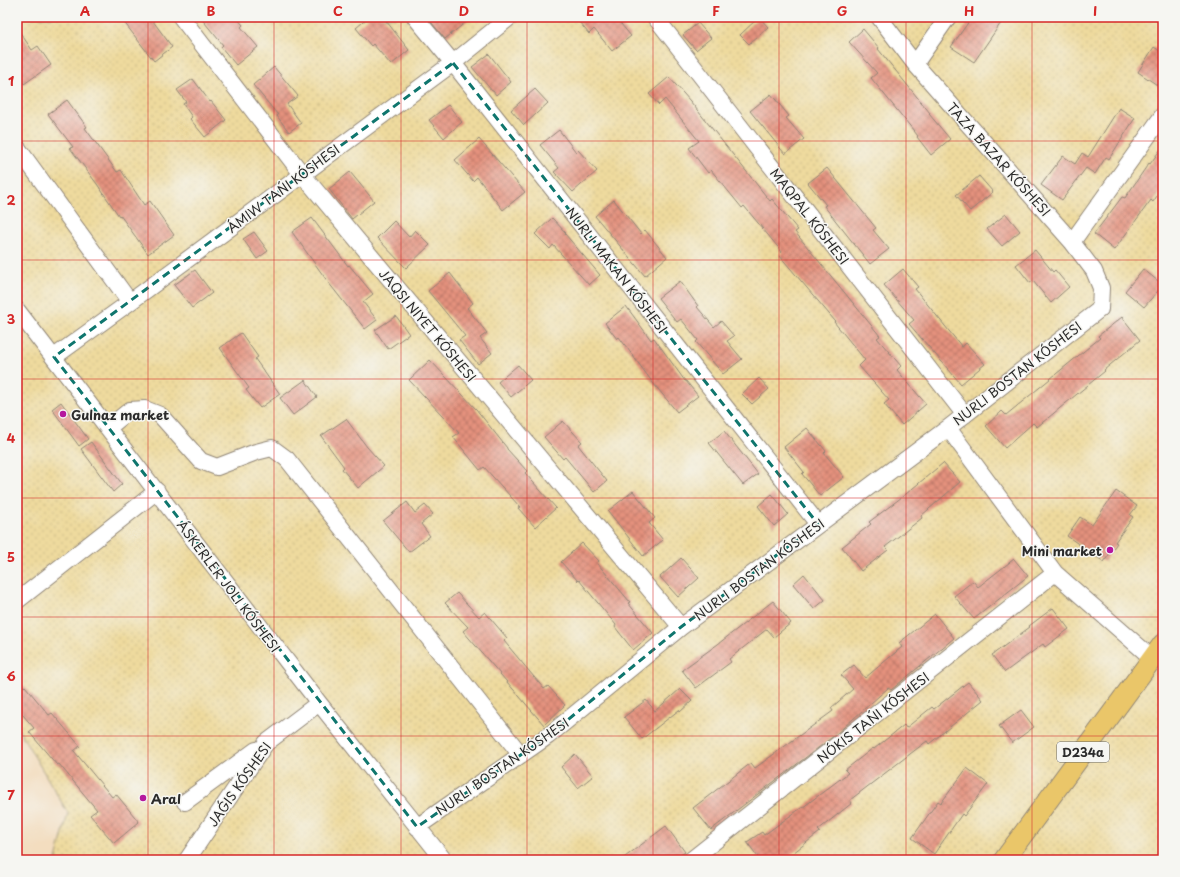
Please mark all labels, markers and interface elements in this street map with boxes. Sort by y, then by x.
text: A [80,1,90,20]
text: B [207,1,216,20]
text: C [333,1,343,20]
text: D [459,1,469,20]
text: E [586,1,594,20]
text: F [712,1,720,20]
text: G [837,1,847,20]
text: H [964,1,974,20]
text: I [1093,1,1097,20]
text: 1 [8,71,14,90]
street label: TAZA BAZAR KÓSHESI [943,98,1055,220]
street label: ÁMIW TAŃI KÓSHESI [223,139,343,237]
street label: MAQPAL KÓSHESI [766,164,854,268]
text: 2 [6,190,16,209]
street label: NURLI MAKAN KÓSHESI [562,203,672,337]
street label: JAQSI NIYET KÓSHESI [375,264,481,386]
text: 3 [7,309,16,328]
street label: NURLI BOSTAN KÓSHESI [948,317,1086,429]
place label: Gulnaz market [71,405,169,424]
marker: Gulnaz market [58,409,68,419]
text: 4 [7,428,16,447]
street label: NURLI BOSTAN KÓSHESI [690,514,828,624]
street label: ÁSKERLER JOLI KÓSHESI [173,516,285,656]
place label: Mini market [1022,541,1102,560]
marker: Mini market [1105,545,1115,555]
text: 5 [7,547,15,566]
text: 6 [6,666,16,685]
street label: NÓKIS TAŃI KÓSHESI [813,667,933,767]
street label: NURLI BOSTAN KÓSHESI [431,713,573,819]
street label: JAǴIS KÓSHESI [203,738,275,830]
road number: D234a [1057,742,1109,762]
text: 7 [7,785,15,804]
place label: Aral [151,789,181,808]
marker: Aral [138,793,148,803]

